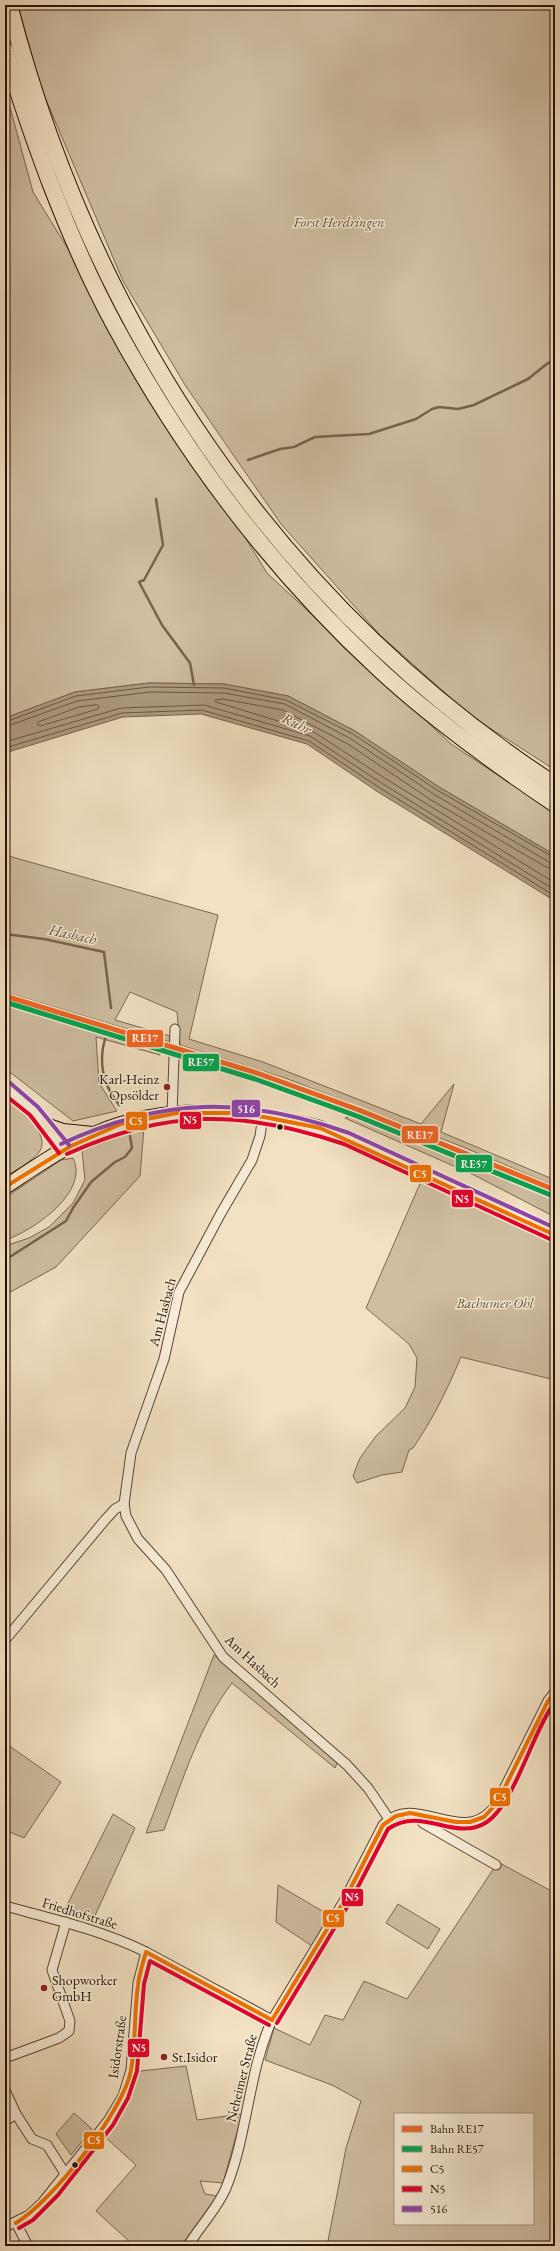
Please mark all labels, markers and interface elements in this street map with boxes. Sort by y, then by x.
park label: Forst Herdringen [293,213,384,231]
water label: Ruhr [279,708,316,739]
water label: Hasbach [46,919,99,948]
line badge: RE17 [126,1029,164,1048]
text: RE17 [132,1031,158,1045]
line badge: RE57 [182,1053,220,1072]
text: RE57 [188,1055,214,1069]
place label: Karl-Heinz Opsölder [99,1070,160,1104]
marker: Karl-Heinz Opsölder [162,1082,172,1092]
line badge: 516 [231,1099,261,1118]
text: 516 [237,1102,255,1116]
line badge: C5 [125,1111,148,1131]
line badge: N5 [179,1111,202,1130]
text: N5 [183,1113,197,1127]
text: C5 [129,1114,143,1128]
unlabelled marker [275,1122,285,1132]
line badge: RE17 [401,1125,439,1144]
text: RE17 [407,1128,433,1142]
line badge: RE57 [455,1154,493,1173]
text: RE57 [461,1157,487,1171]
line badge: C5 [409,1164,432,1183]
text: C5 [413,1167,427,1181]
line badge: N5 [451,1189,474,1208]
text: N5 [455,1192,469,1206]
street label: Am Hasbach [144,1276,180,1349]
park label: Bachumer Ohl [456,1294,534,1312]
street label: Am Hasbach [220,1630,285,1692]
line badge: C5 [489,1787,511,1807]
text: C5 [493,1790,507,1804]
line badge: N5 [341,1888,364,1907]
text: N5 [345,1890,359,1904]
street label: Friedhofstraße [40,1893,120,1933]
line badge: C5 [322,1909,345,1928]
text: C5 [326,1911,340,1925]
place label: Shopworker GmbH [52,1971,118,2005]
marker: Shopworker GmbH [39,1983,49,1993]
street label: Isidorstraße [104,2014,130,2080]
street label: Neheimer Straße [221,2032,261,2124]
line badge: N5 [127,2038,150,2058]
text: N5 [132,2041,146,2055]
place label: St.Isidor [172,2048,218,2066]
marker: St.Isidor [159,2052,169,2062]
legend [394,2113,534,2225]
text: Bahn RE17 [430,2121,484,2137]
line badge: C5 [83,2131,105,2150]
text: C5 [87,2133,101,2147]
text: Bahn RE57 [430,2141,484,2157]
unlabelled marker [70,2160,80,2170]
text: C5 [430,2161,445,2177]
text: N5 [430,2181,446,2197]
text: 516 [430,2201,448,2217]

